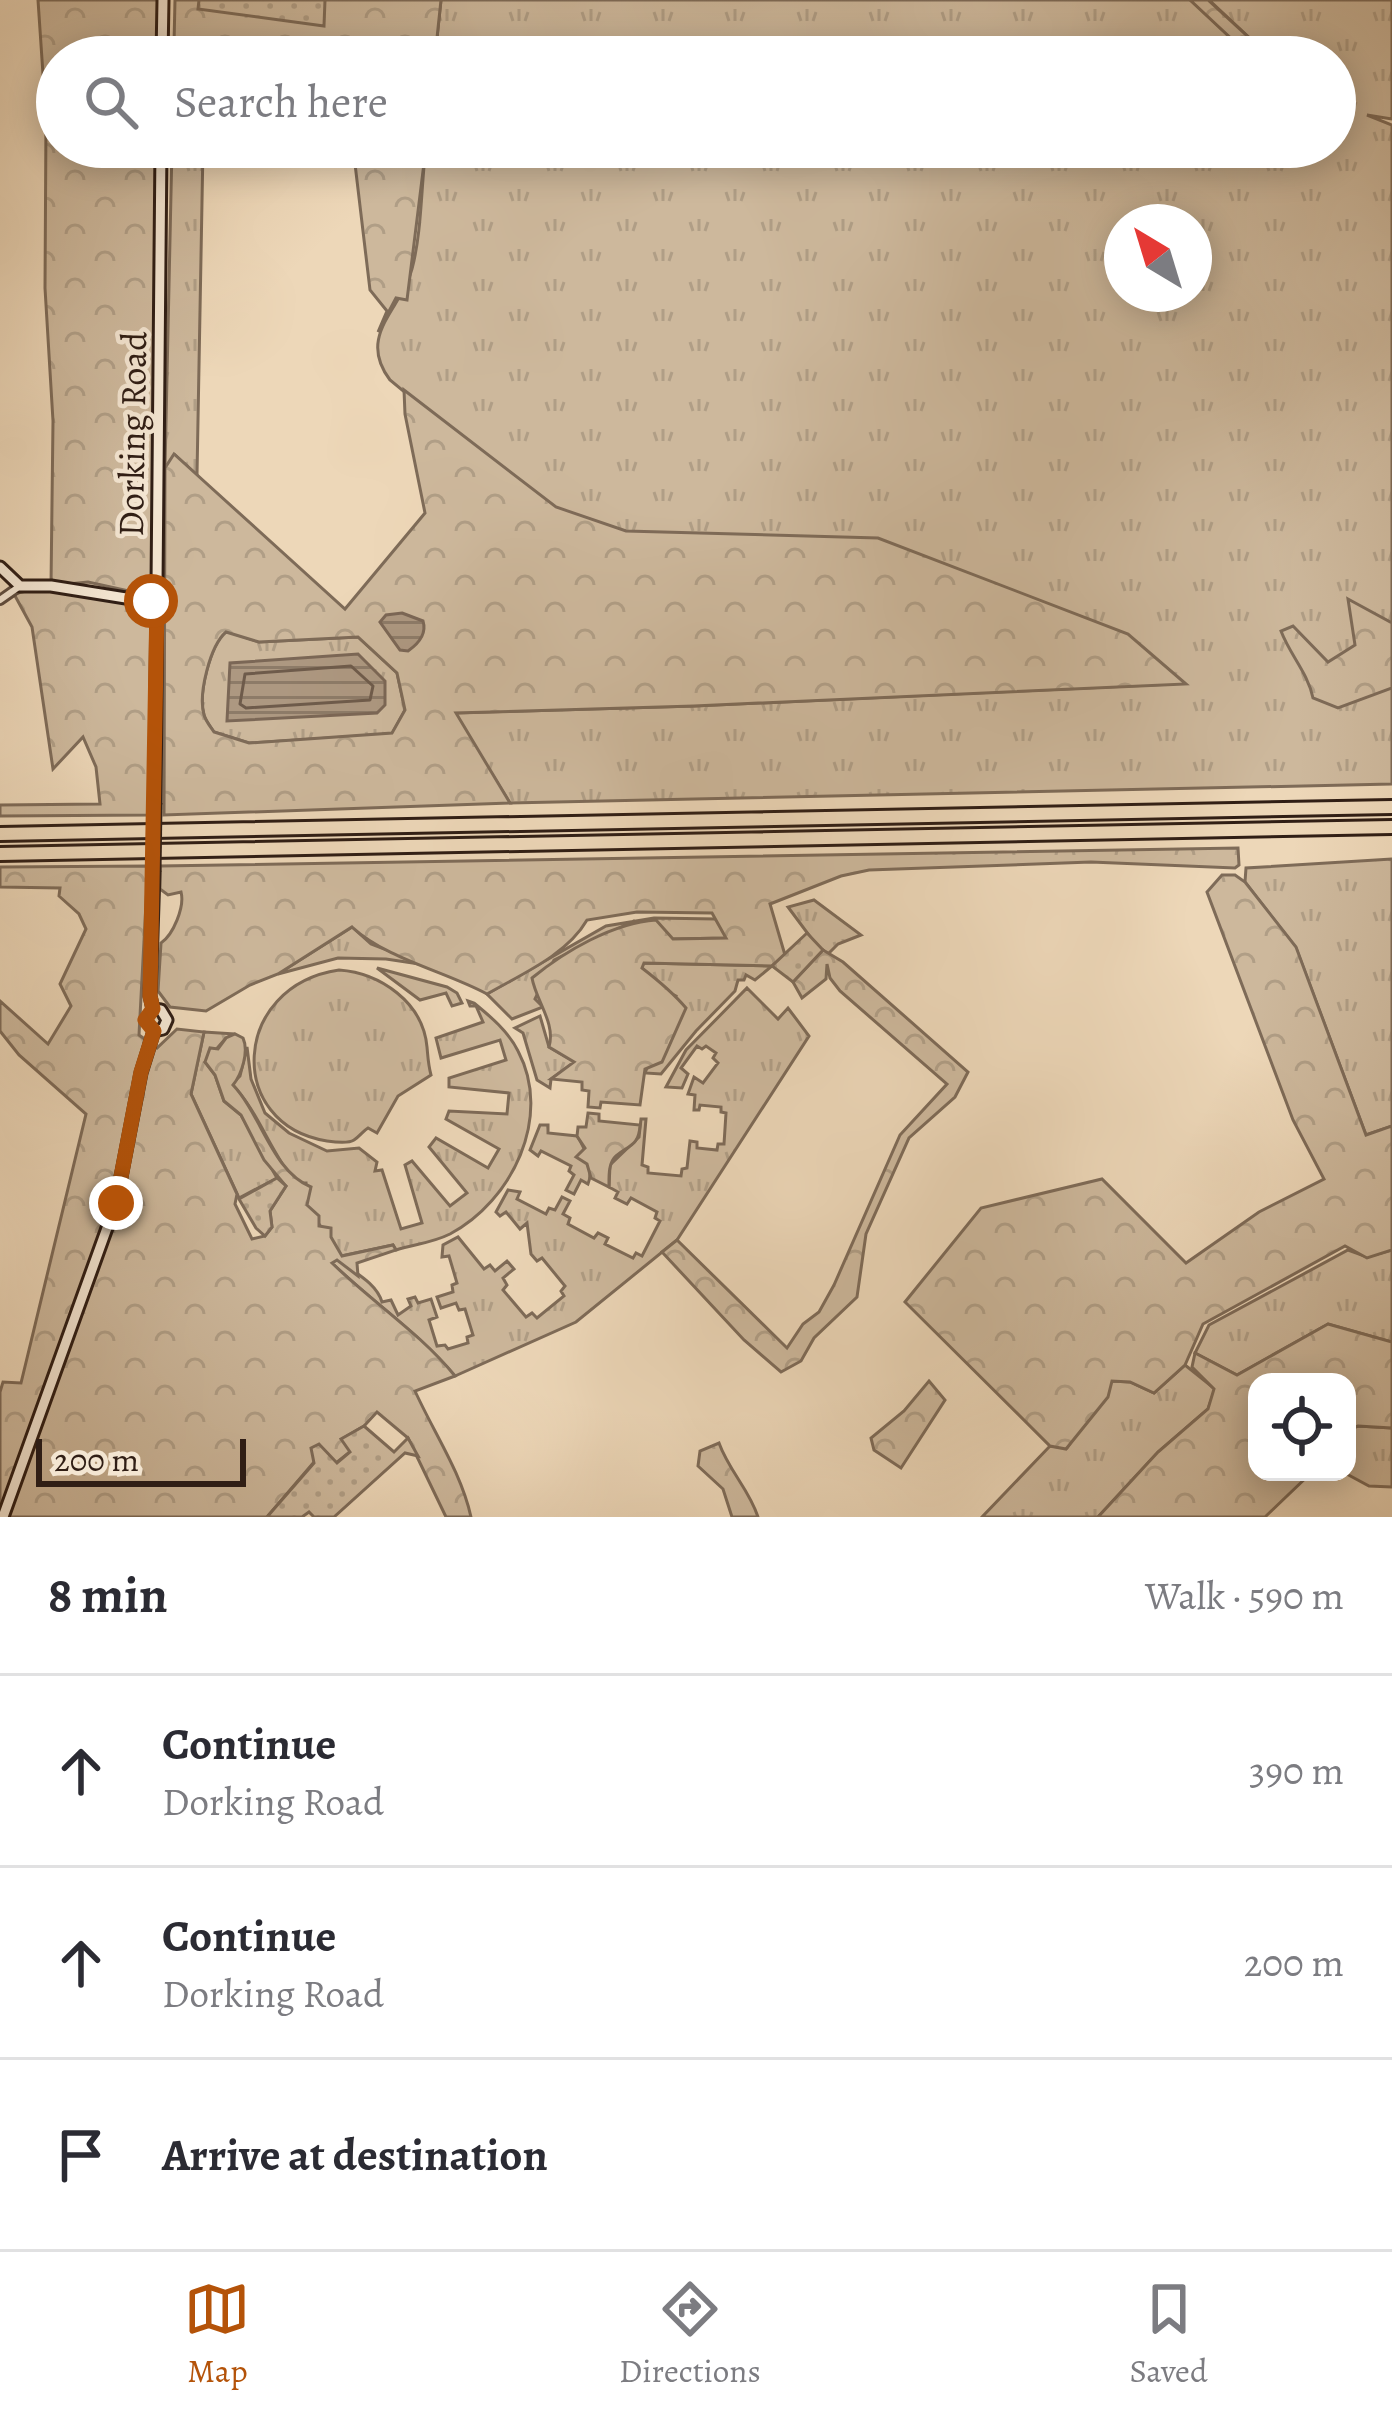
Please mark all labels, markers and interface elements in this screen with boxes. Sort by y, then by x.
search box [36,36,1356,168]
icon: search [78,69,144,135]
text: Search here [174,71,388,133]
north arrow [1104,204,1212,312]
street label: Dorking Road [106,330,158,537]
route start [124,574,178,628]
route end [89,1176,143,1230]
map controls [1248,1373,1356,1481]
button: locate [1248,1373,1356,1481]
scale bar [36,1433,246,1486]
text: 200 m [54,1437,139,1482]
text: 8 min [48,1560,168,1630]
text: Walk · 590 m [1145,1569,1344,1622]
text: Continue [162,1713,336,1775]
icon: ahead [48,1738,114,1804]
text: 390 m [1249,1744,1344,1797]
text: Dorking Road [162,1775,384,1828]
text: Continue [162,1905,336,1967]
icon: ahead [48,1930,114,1996]
text: 200 m [1244,1936,1344,1989]
text: Dorking Road [162,1967,384,2020]
icon: arrive [48,2122,114,2188]
text: Arrive at destination [162,2124,548,2186]
tab: Map [184,2276,250,2393]
tab: Directions [619,2276,761,2393]
tab: Saved [1129,2276,1208,2393]

